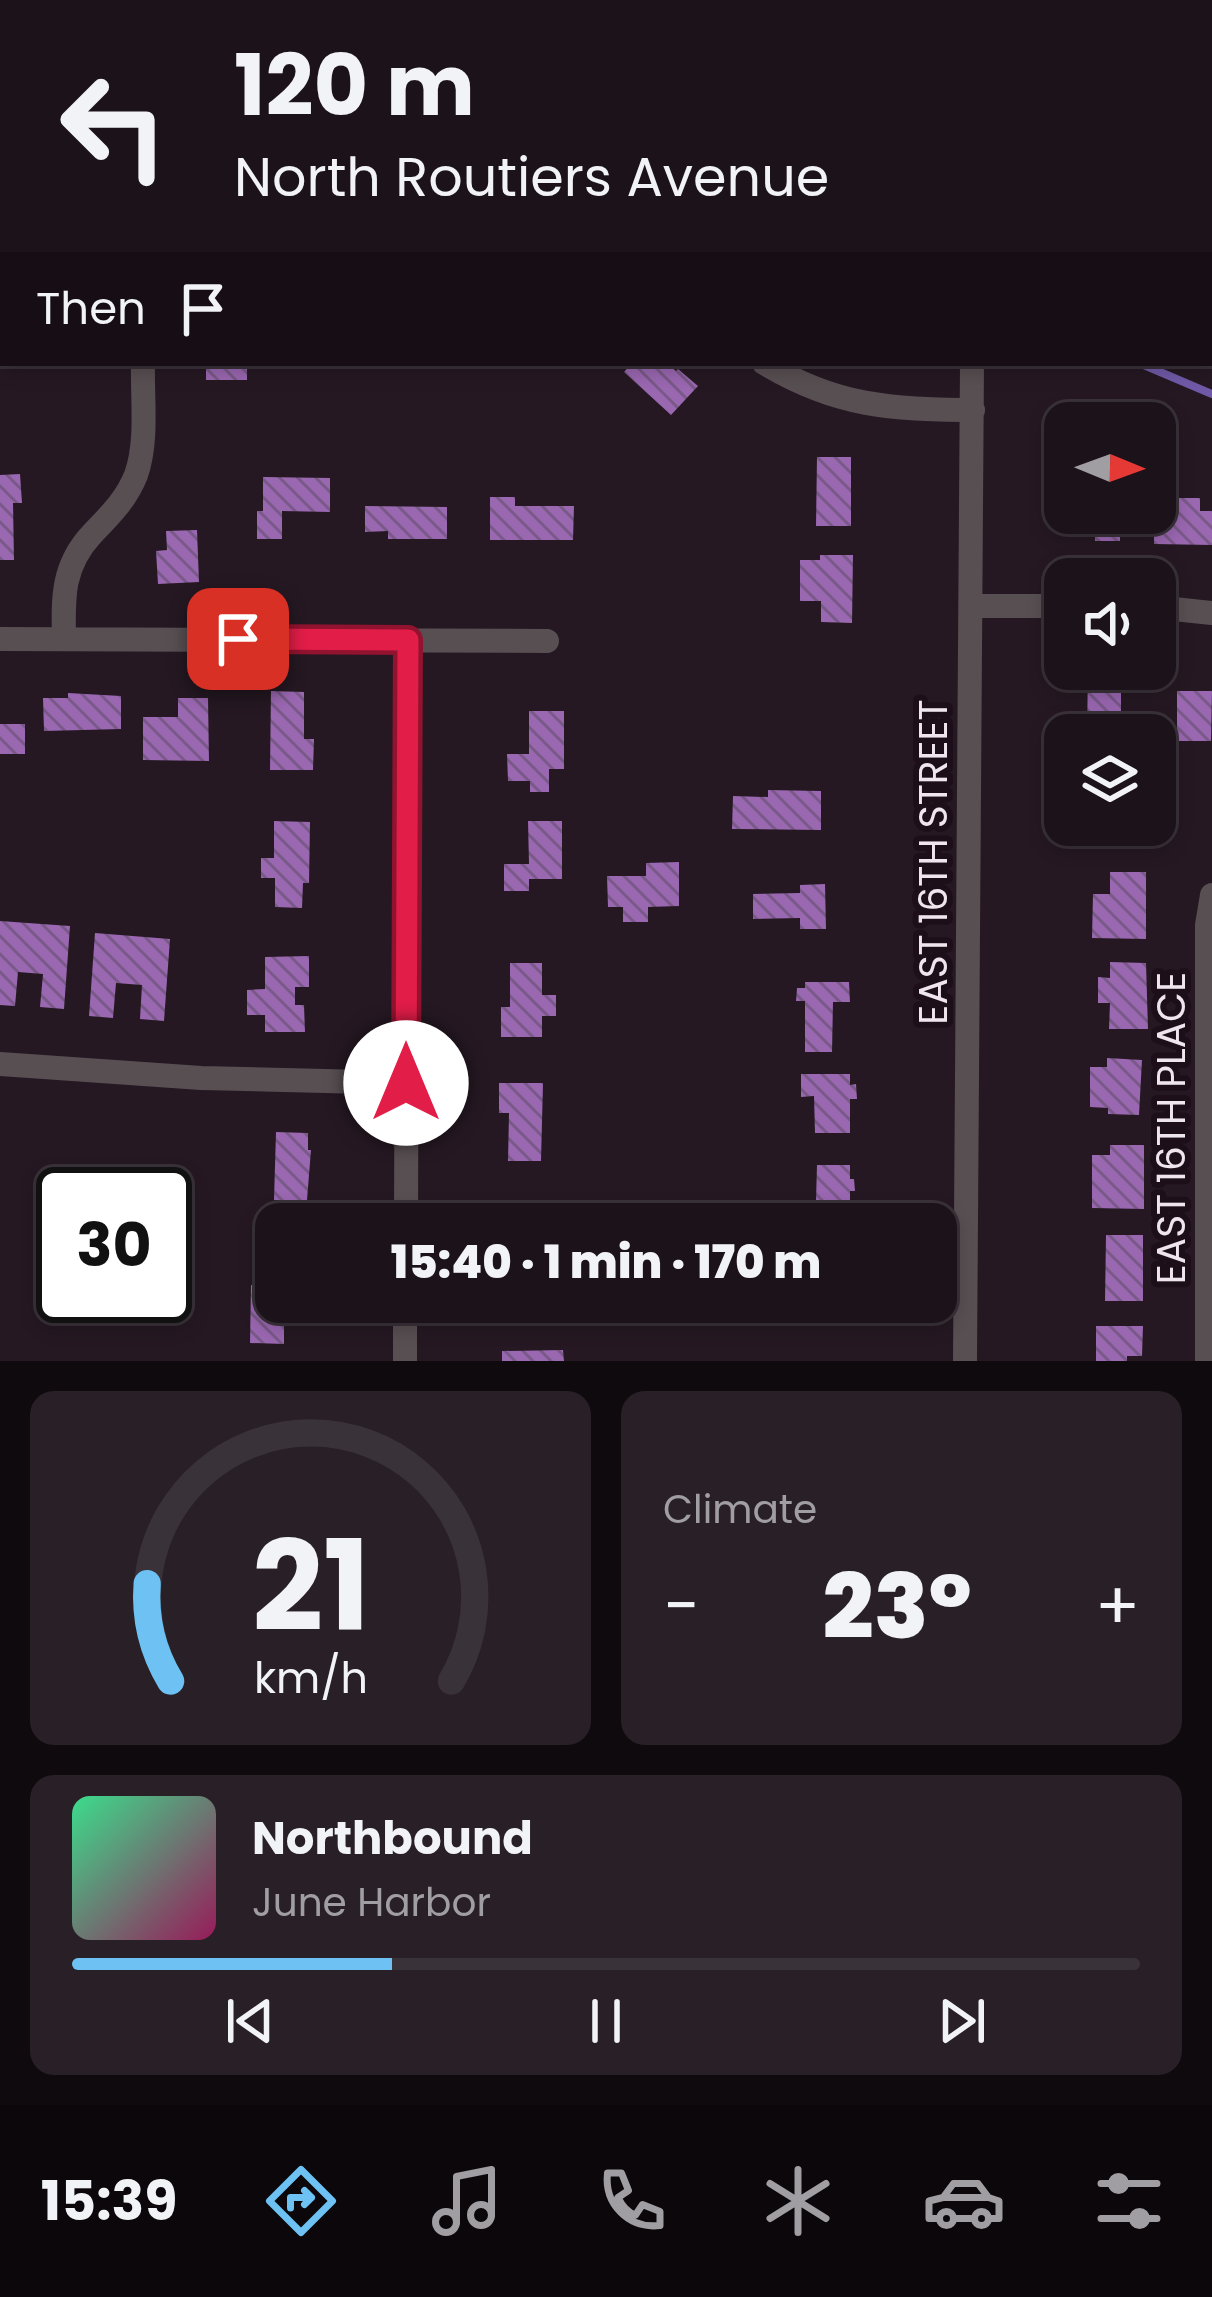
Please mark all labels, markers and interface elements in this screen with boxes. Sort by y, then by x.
text: 120 m [234,27,475,144]
icon: left [36,48,192,204]
text: North Routiers Avenue [234,139,829,215]
icon: arrive [170,276,236,342]
text: Then [36,277,146,340]
north arrow [1044,402,1176,534]
map controls [1044,402,1176,846]
button: sound [1044,558,1176,690]
pin [187,588,289,690]
icon: arrive [205,606,271,672]
street label: EAST 16TH STREET [906,699,961,1025]
button: layers [1044,714,1176,846]
street label: EAST 16TH PLACE [1144,972,1199,1284]
position arrow [343,1020,469,1146]
speed limit sign: 30 [36,1167,192,1323]
text: 15:40 · 1 min · 170 m [391,1231,821,1294]
text: Climate [663,1482,817,1537]
text: 21 [251,1499,370,1674]
text: 23° [822,1543,972,1670]
text: − [663,1560,699,1652]
text: + [1095,1560,1140,1652]
text: km/h [253,1648,368,1708]
text: Northbound [252,1807,533,1870]
text: June Harbor [252,1875,491,1930]
icon: previous [217,1988,283,2054]
icon: pause [573,1988,639,2054]
icon: next [929,1988,995,2054]
icon: directions [259,2159,343,2243]
icon: music [425,2159,509,2243]
icon: phone [590,2159,674,2243]
icon: climate [756,2159,840,2243]
icon: car [922,2159,1006,2243]
icon: filters [1087,2159,1171,2243]
text: 15:39 [41,2163,177,2239]

